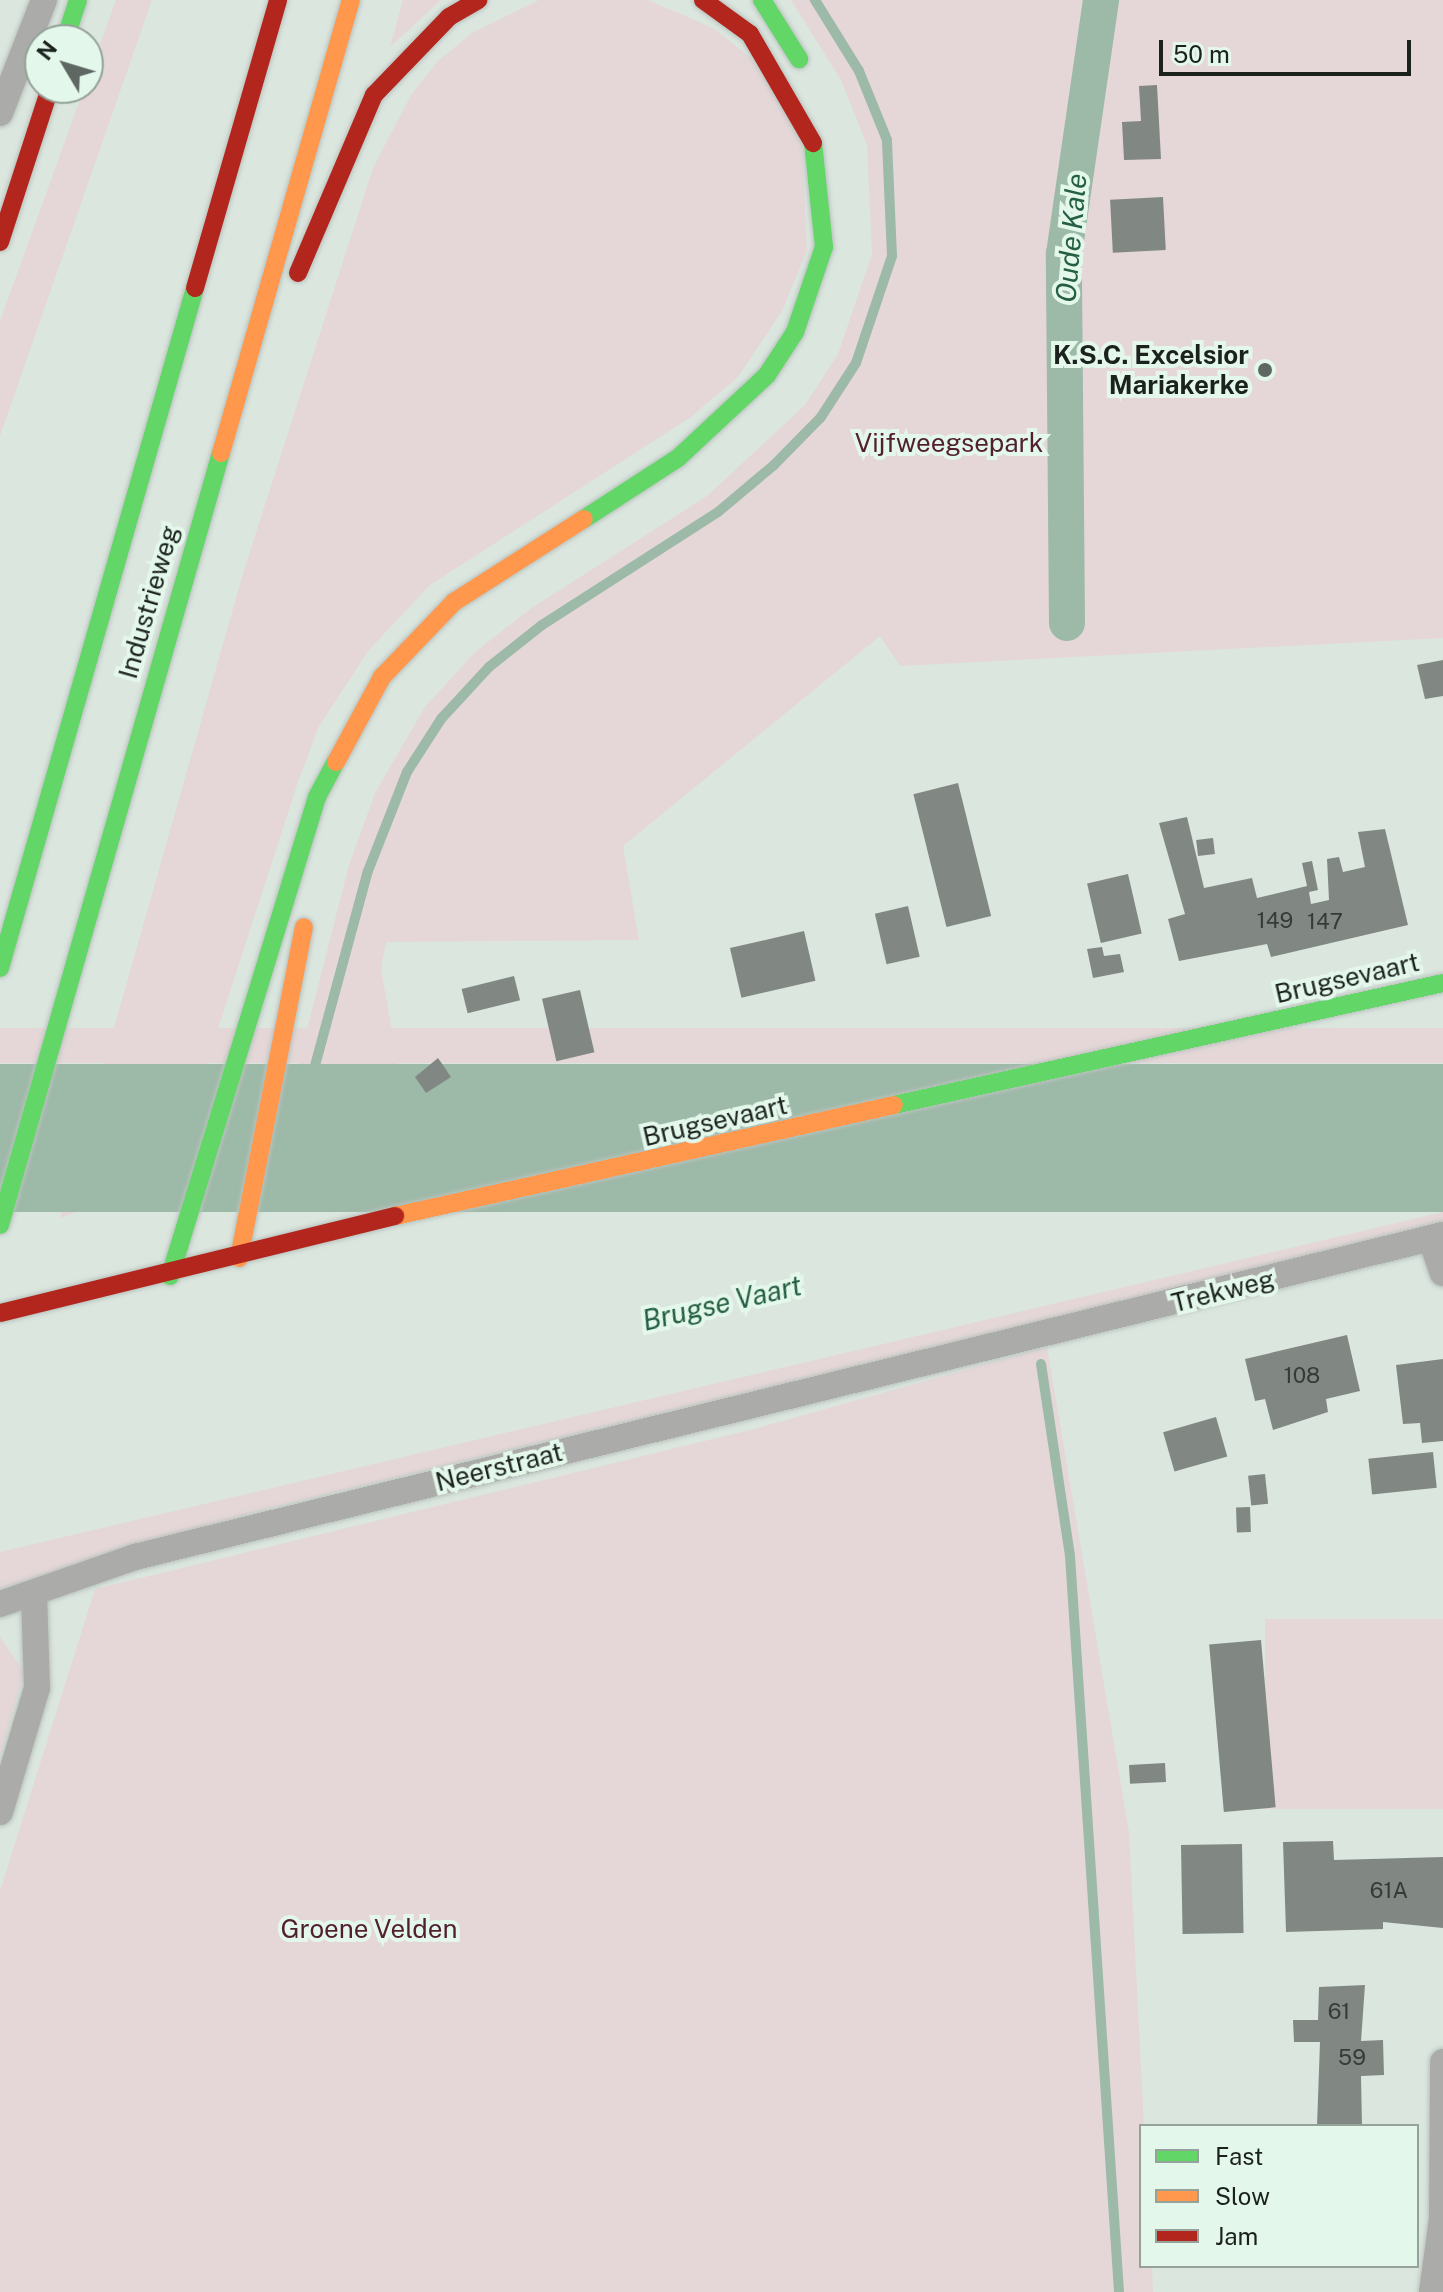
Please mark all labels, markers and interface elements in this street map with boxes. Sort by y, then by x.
north arrow [24,24,104,104]
scale bar [1163,24,1415,74]
text: N [31,36,62,65]
text: 50 m [1173,40,1230,68]
water label: Oude Kale [1049,172,1093,304]
place label: K.S.C. Excelsior Mariakerke [1053,339,1249,400]
marker: K.S.C. Excelsior Mariakerke [1256,361,1274,379]
park label: Vijfweegsepark [855,427,1043,459]
street label: Industrieweg [112,522,186,682]
house number: 149 [1257,908,1293,934]
house number: 147 [1307,909,1343,935]
street label: Brugsevaart [1272,946,1422,1010]
street label: Brugsevaart [640,1089,790,1153]
street label: Trekweg [1168,1263,1278,1319]
water label: Brugse Vaart [639,1268,805,1338]
house number: 108 [1284,1363,1320,1389]
street label: Neerstraat [432,1436,566,1498]
house number: 61A [1370,1878,1408,1904]
park label: Groene Velden [280,1913,458,1945]
house number: 61 [1328,1999,1350,2025]
house number: 59 [1338,2045,1366,2071]
legend [1139,2124,1419,2268]
text: Fast [1215,2142,1263,2170]
text: Slow [1215,2182,1270,2210]
text: Jam [1215,2222,1258,2250]

